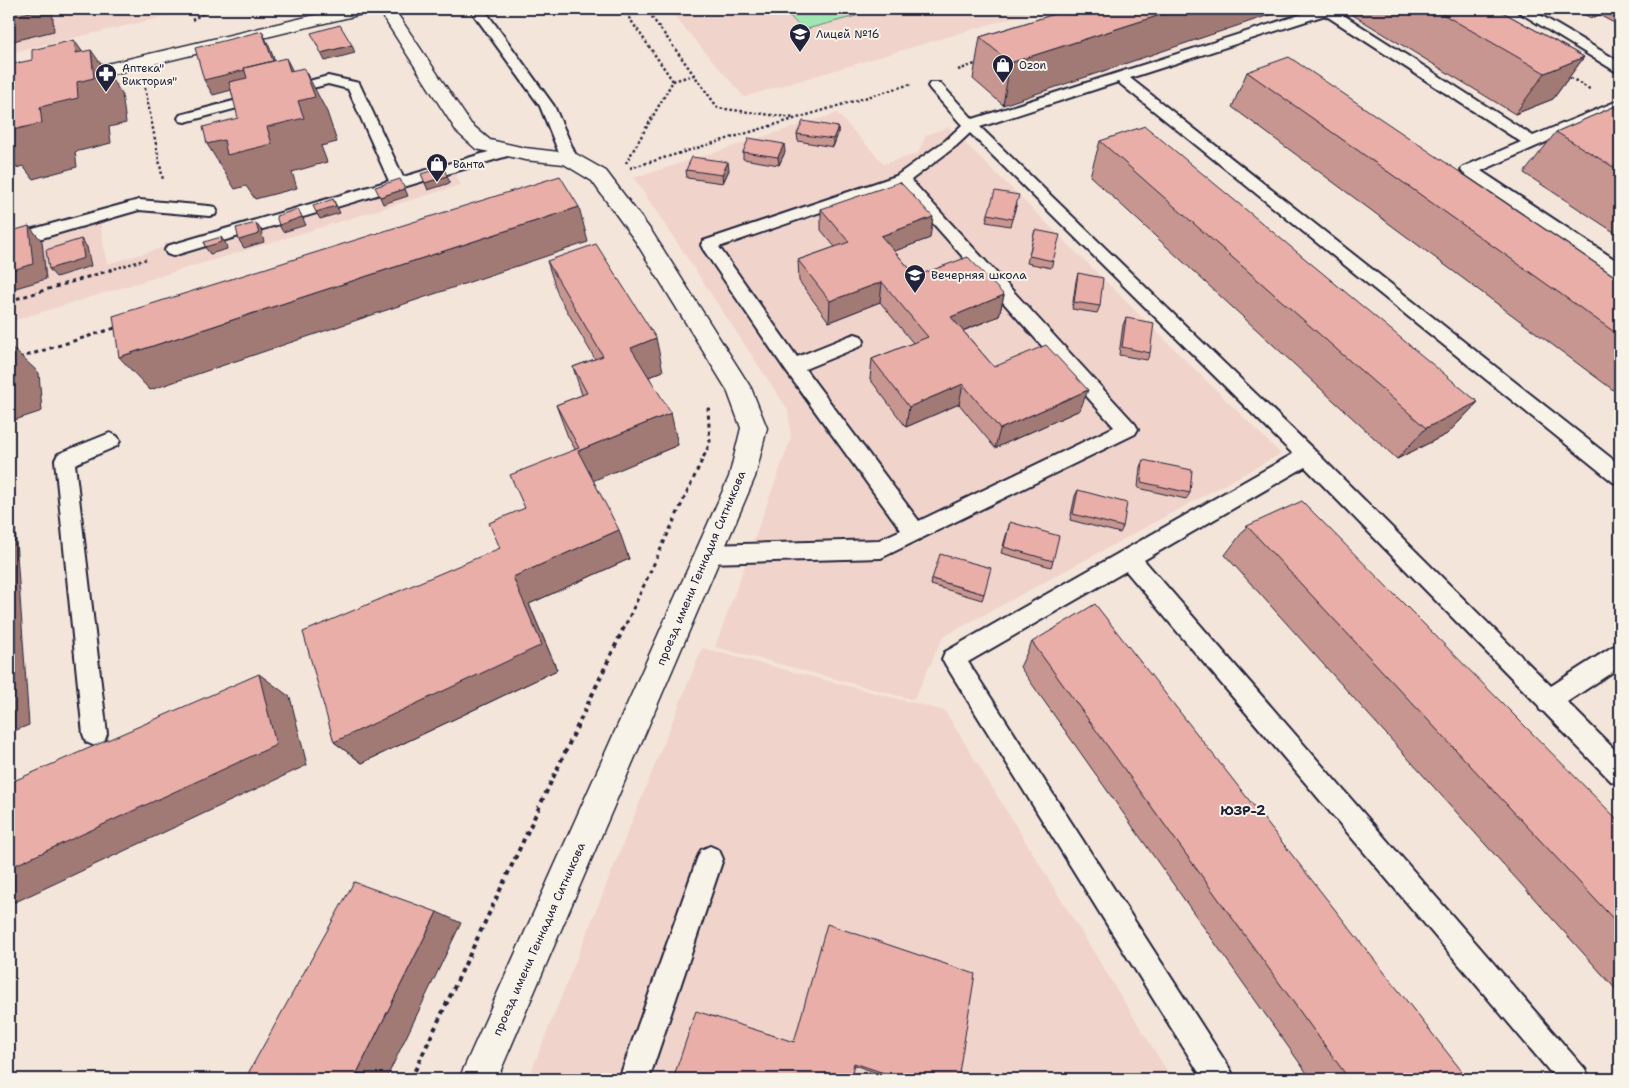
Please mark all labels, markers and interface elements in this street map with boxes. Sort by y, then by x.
school or university icon: Лицей №16 [788,22,812,53]
place label: Лицей №16 [816,27,879,42]
shop icon: Ozon [991,53,1015,84]
place label: Ozon [1019,58,1047,73]
place label: Аптека" Виктория" [122,61,177,89]
pharmacy icon: Аптека" Виктория" [94,62,118,93]
shop icon: Ванта [425,152,449,183]
place label: Ванта [453,157,485,172]
school or university icon: Вечерняя школа [903,263,927,294]
place label: Вечерняя школа [931,267,1027,283]
street label: проезд имени Геннадия Ситникова [653,468,750,668]
district label: ЮЗР-2 [1220,801,1266,819]
street label: проезд имени Геннадия Ситникова [489,839,589,1038]

